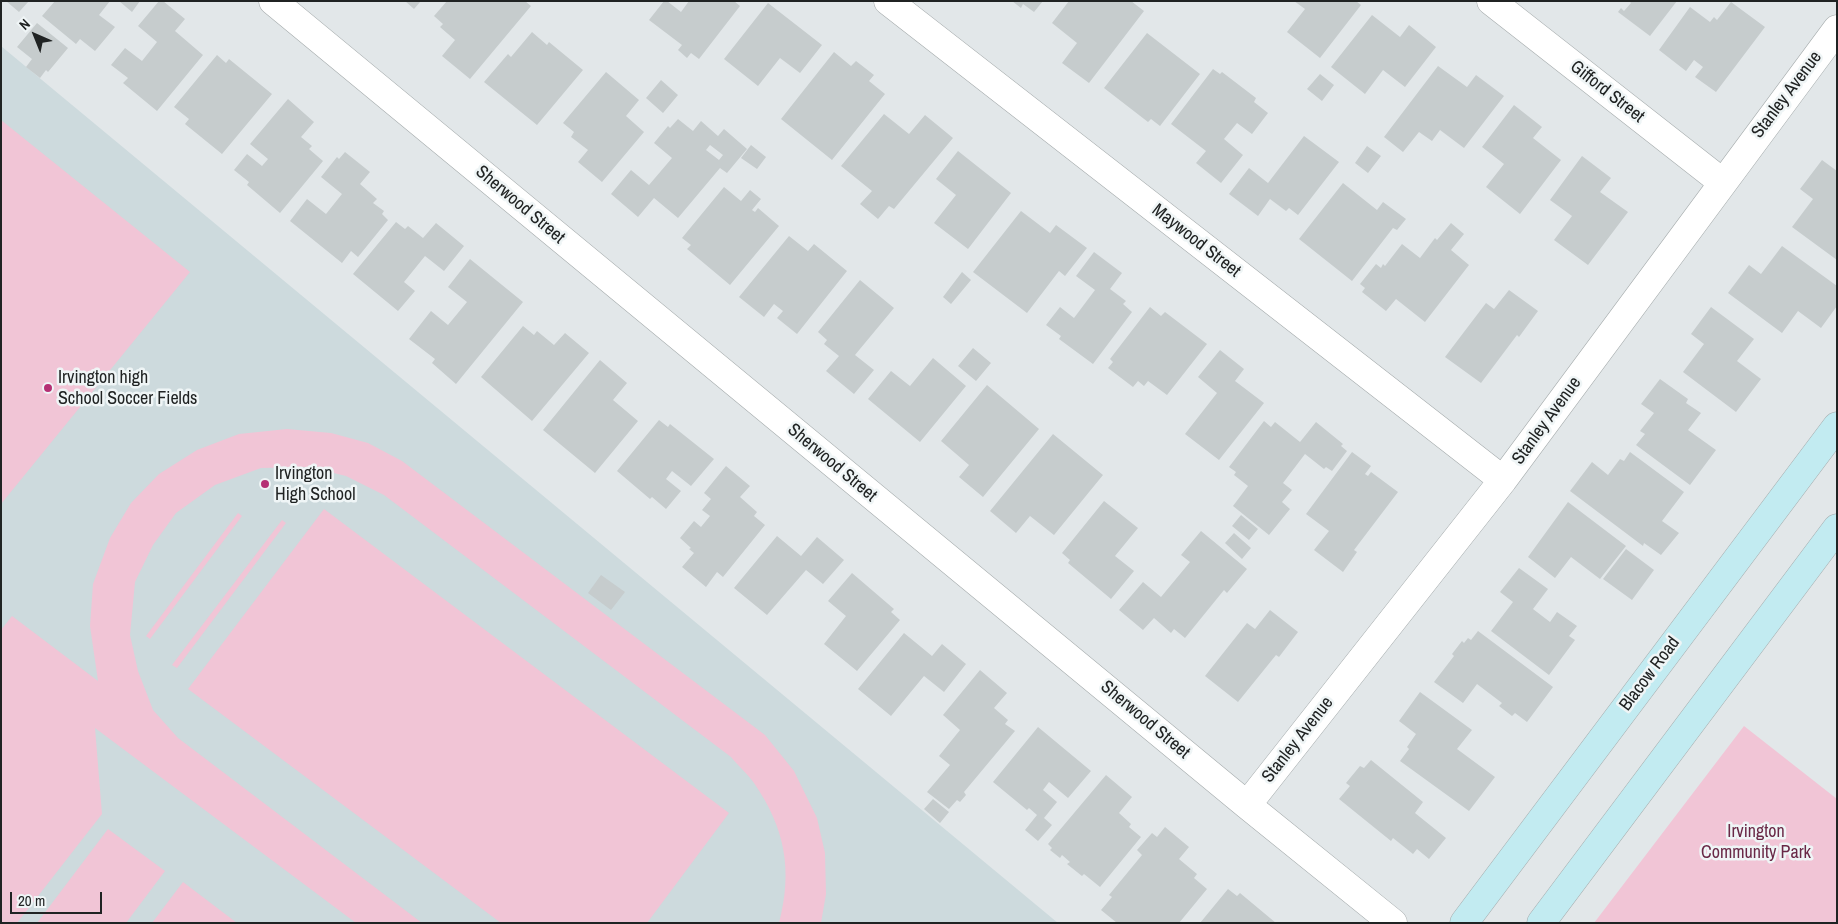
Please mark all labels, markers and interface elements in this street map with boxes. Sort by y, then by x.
north arrow [10,10,60,60]
text: N [15,15,34,34]
street label: Stanley Avenue [1747,47,1827,143]
street label: Gifford Street [1566,56,1648,128]
street label: Sherwood Street [471,161,569,249]
street label: Maywood Street [1147,200,1245,282]
place label: Irvington high School Soccer Fields [58,367,197,409]
street label: Stanley Avenue [1508,373,1586,469]
marker: Irvington high School Soccer Fields [42,382,54,394]
street label: Sherwood Street [783,419,881,507]
place label: Irvington High School [275,463,355,506]
marker: Irvington High School [259,478,271,490]
street label: Blacow Road [1615,633,1685,715]
street label: Sherwood Street [1096,676,1194,764]
street label: Stanley Avenue [1258,693,1338,787]
park label: Irvington Community Park [1701,821,1811,864]
scale bar [12,882,105,914]
text: 20 m [18,890,45,911]

